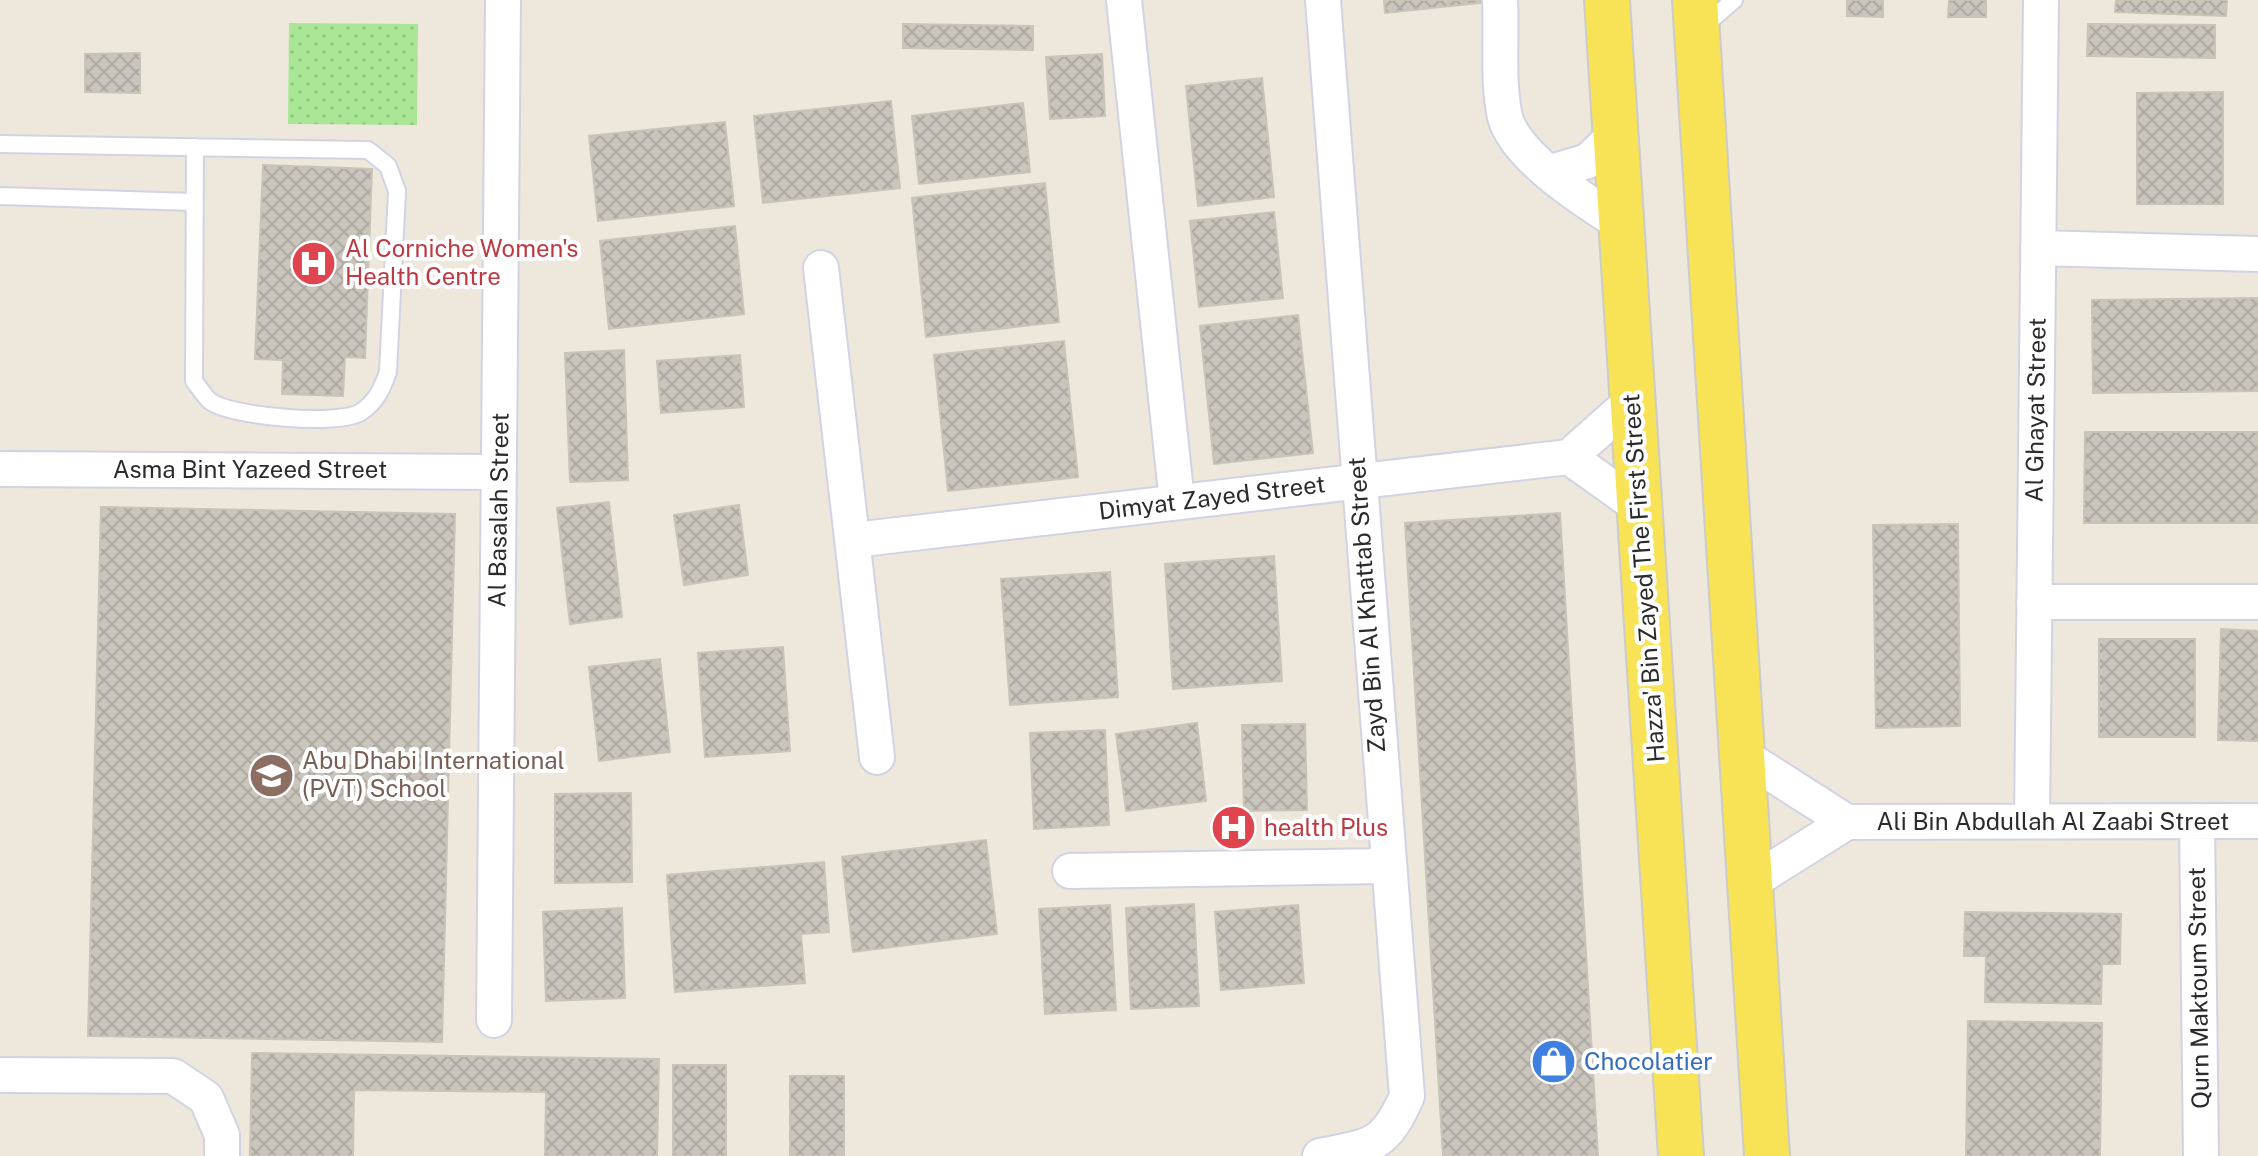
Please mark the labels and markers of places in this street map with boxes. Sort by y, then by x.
place label: Al Corniche Women's Health Centre [345,234,578,290]
hospital icon: Al Corniche Women's Health Centre [290,239,338,287]
place label: Abu Dhabi International (PVT) School [302,746,565,802]
school or university icon: Abu Dhabi International (PVT) School [247,751,295,799]
hospital icon: health Plus [1209,804,1257,852]
place label: health Plus [1264,813,1388,841]
shop icon: Chocolatier [1529,1038,1577,1086]
place label: Chocolatier [1584,1047,1713,1075]

